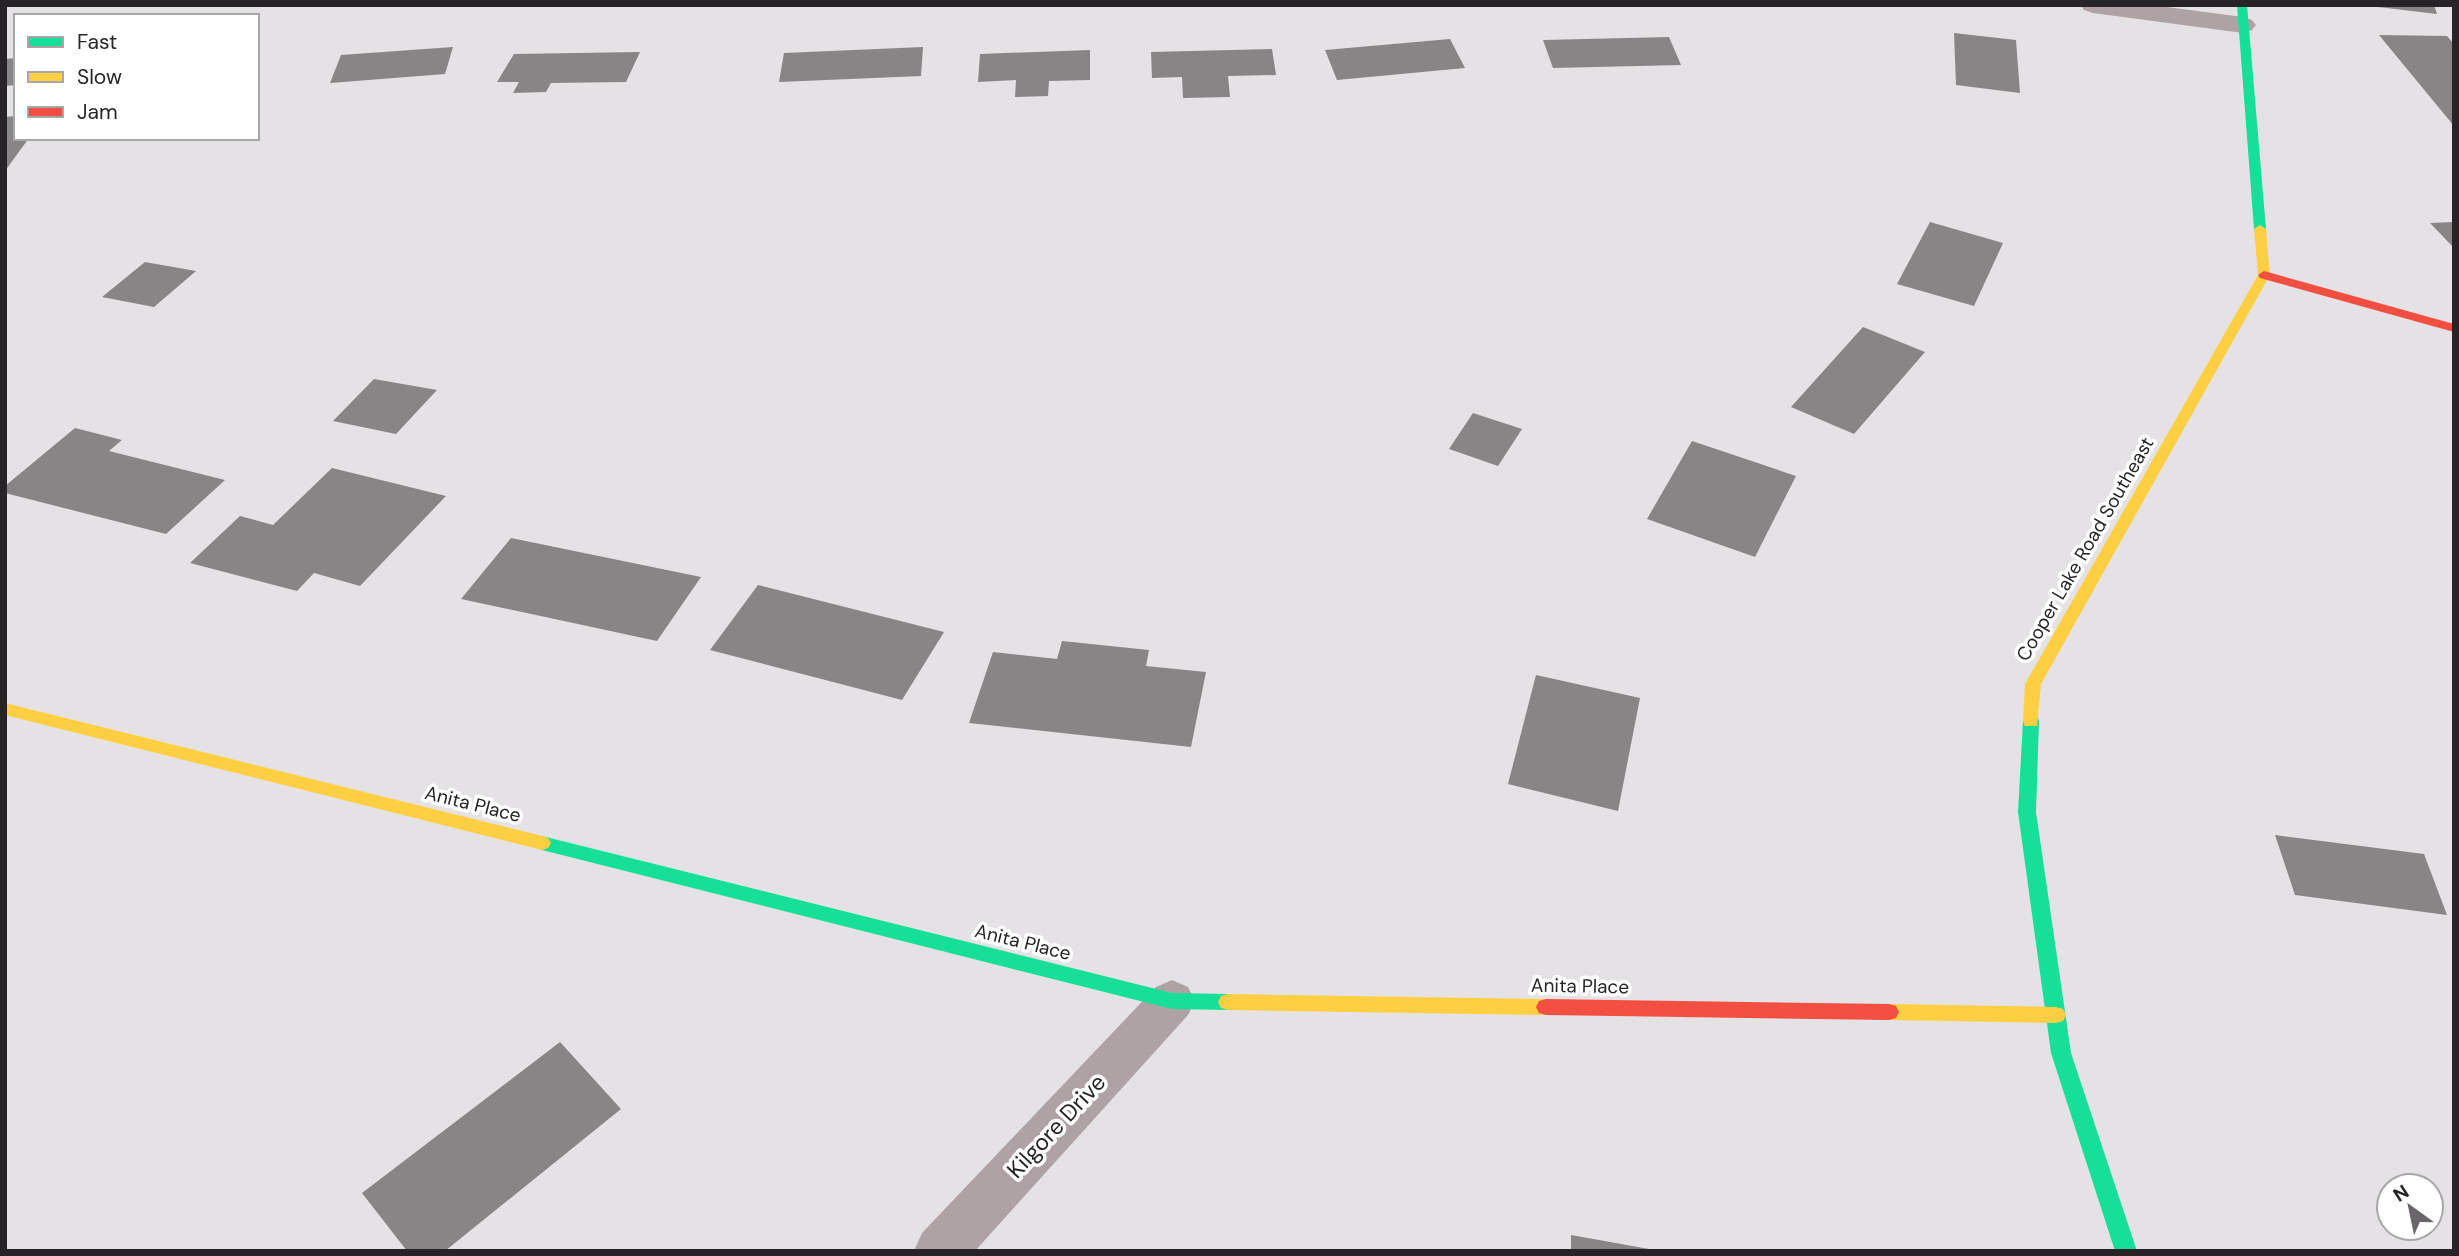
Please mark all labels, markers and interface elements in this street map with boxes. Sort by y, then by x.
legend [14,14,259,140]
text: Fast [77,28,117,56]
text: Slow [77,63,122,91]
text: Jam [77,98,118,126]
street label: Cooper Lake Road Southeast [2011,433,2159,665]
street label: Anita Place [422,780,524,828]
street label: Anita Place [972,918,1074,966]
street label: Anita Place [1531,973,1629,999]
street label: Kilgore Drive [1000,1068,1112,1184]
north arrow [2375,1172,2445,1242]
text: N [2388,1179,2414,1207]

